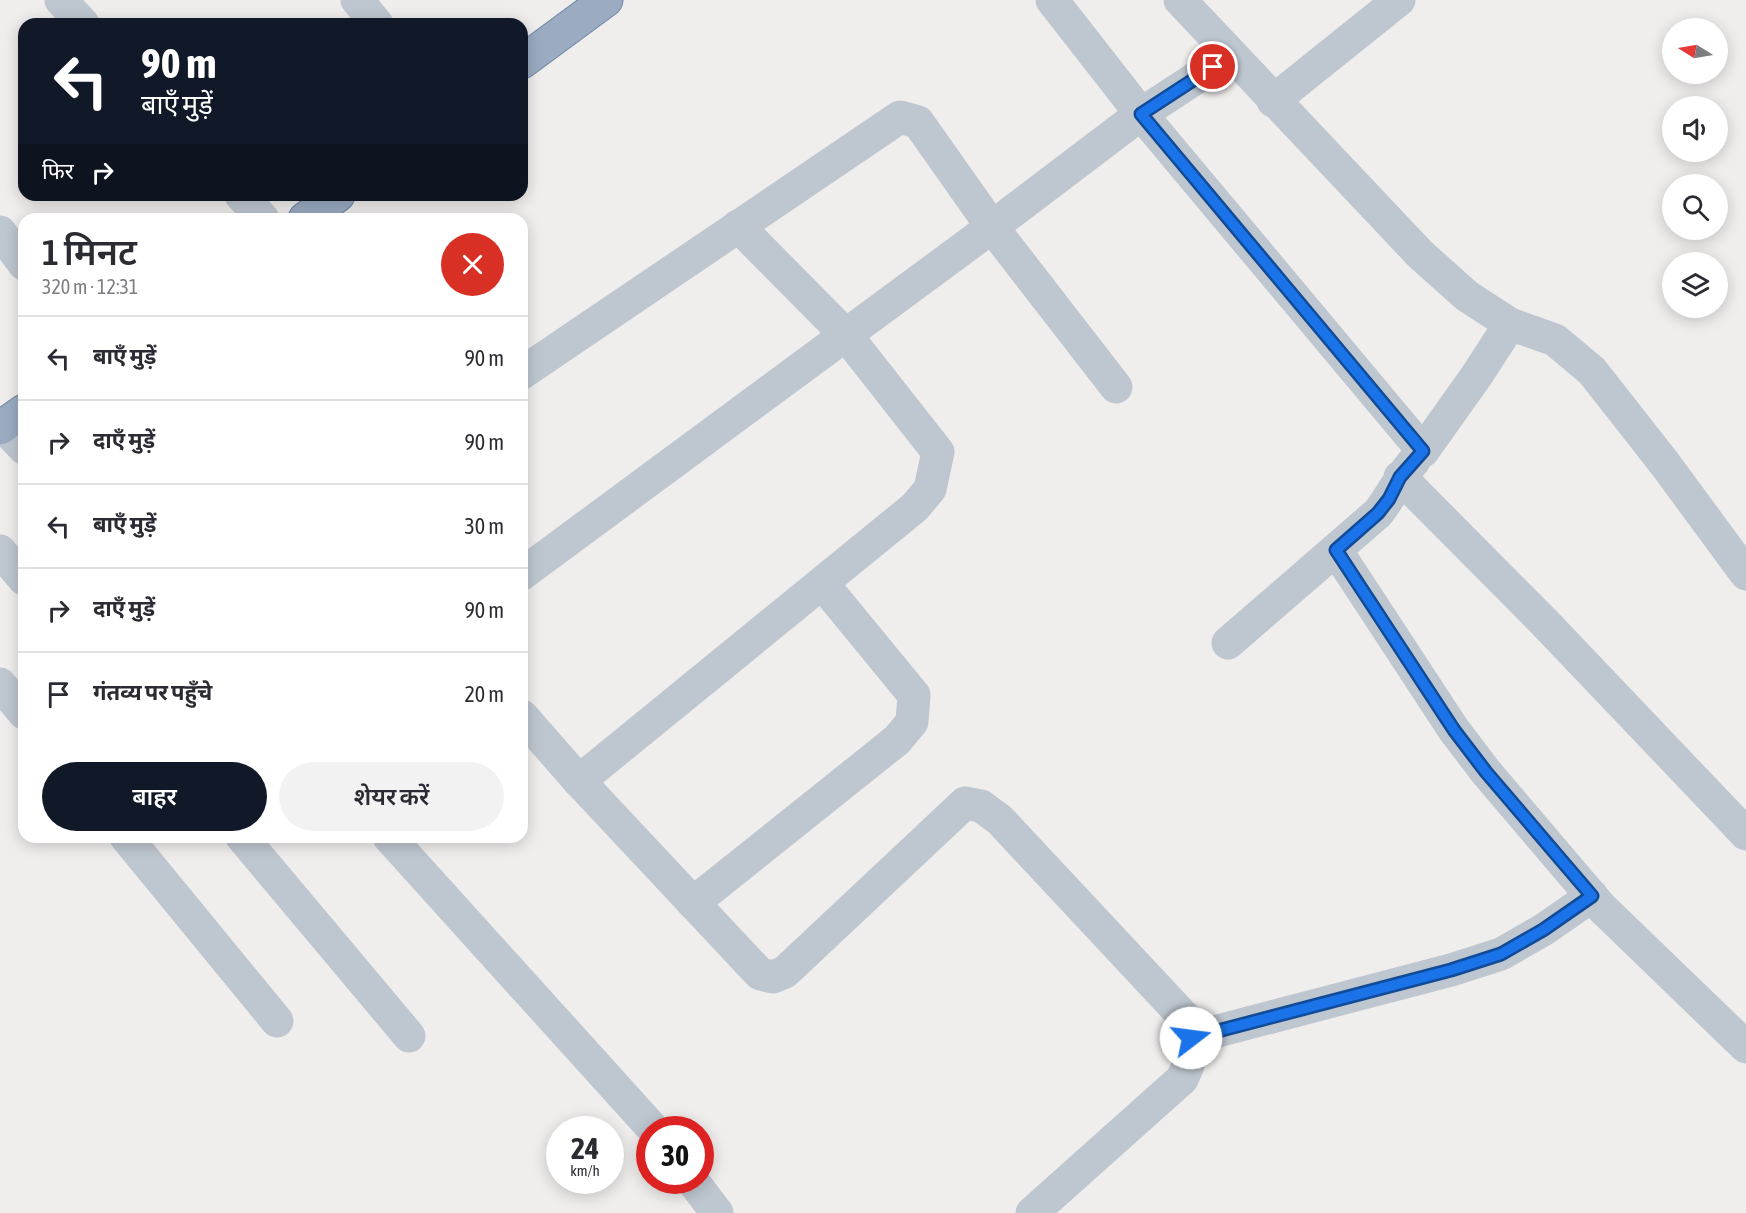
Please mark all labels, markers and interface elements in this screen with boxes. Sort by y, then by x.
north arrow [1662,18,1728,84]
map controls [1662,18,1728,318]
text: 90 m [141,39,216,87]
pin [1187,41,1238,92]
icon: left [42,42,120,120]
icon: arrive [1196,50,1229,83]
text: बाएँ मुड़ें [141,89,213,120]
button: sound [1662,96,1728,162]
icon: right [86,156,119,189]
text: फिर [42,158,74,184]
button: search [1662,174,1728,240]
text: 1 मिनट [42,231,137,273]
button: close [441,233,504,296]
button: layers [1662,252,1728,318]
text: 320 m · 12:31 [42,275,138,298]
icon: left [42,342,75,375]
text: बाएँ मुड़ें [93,343,156,369]
text: 90 m [464,345,504,371]
icon: right [42,426,75,459]
text: दाएँ मुड़ें [93,427,155,453]
text: 90 m [464,429,504,455]
icon: left [42,510,75,543]
text: बाएँ मुड़ें [93,511,156,537]
text: 30 m [464,513,504,539]
icon: right [42,594,75,627]
text: दाएँ मुड़ें [93,595,155,621]
text: 90 m [464,597,504,623]
icon: arrive [42,678,75,711]
text: गंतव्य पर पहुँचे [93,679,212,705]
text: 20 m [464,681,504,707]
button: बाहर [42,762,267,831]
button: शेयर करें [279,762,504,831]
position arrow [1159,1006,1223,1070]
speed limit sign: 30 [636,1116,714,1194]
text: 24 [571,1131,599,1165]
text: km/h [570,1162,600,1179]

